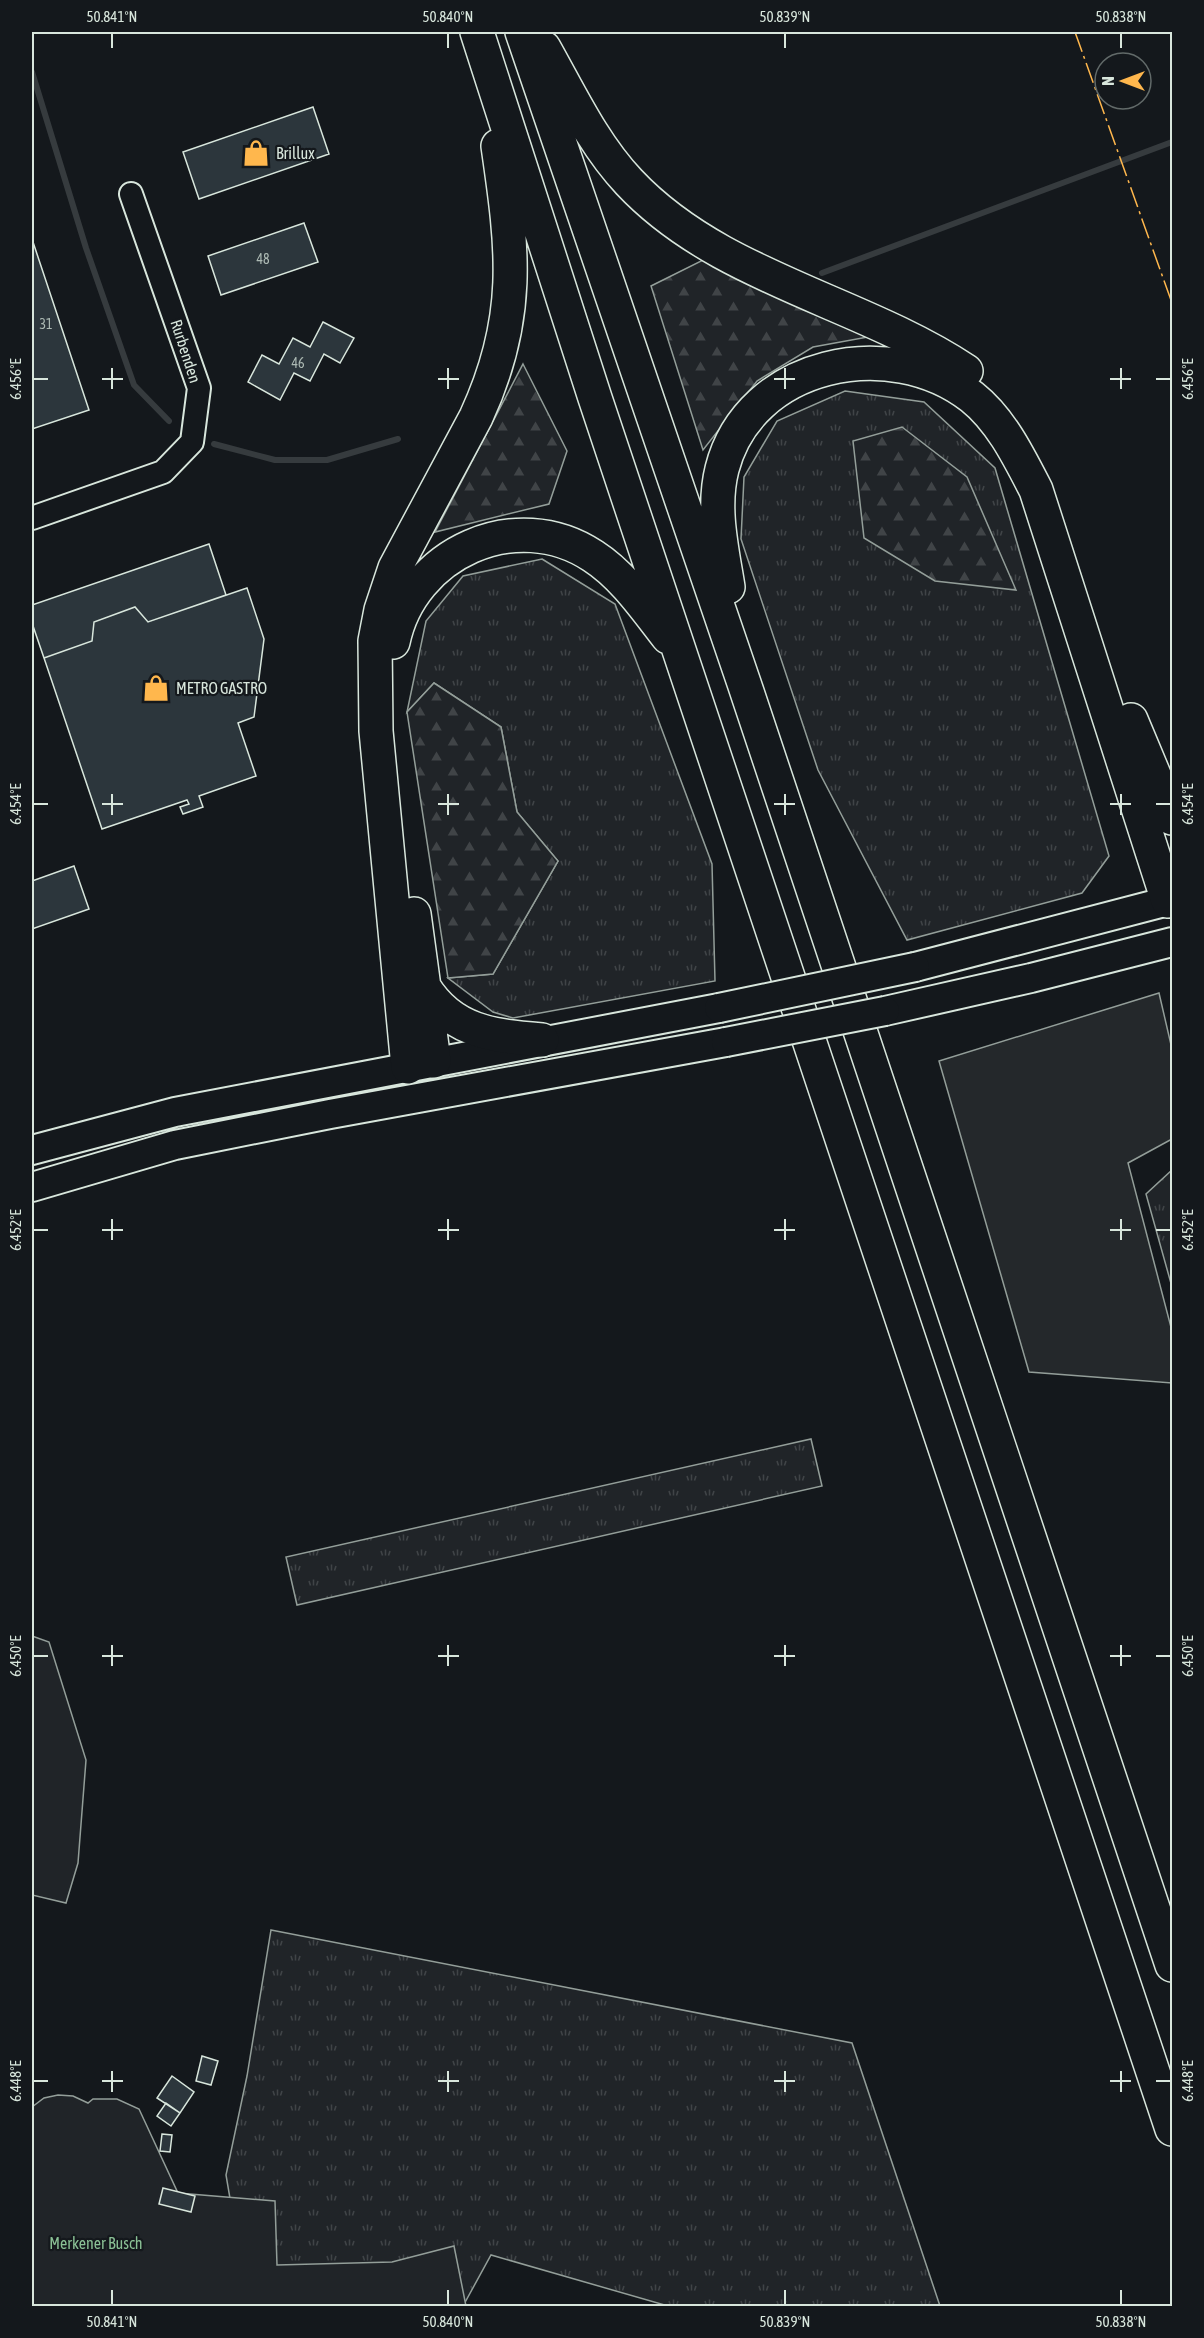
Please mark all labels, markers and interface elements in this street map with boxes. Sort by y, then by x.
text: 50.841°N [87,8,137,25]
text: 50.840°N [423,8,473,25]
text: 50.839°N [760,8,810,25]
text: 50.838°N [1096,8,1146,25]
north arrow [1093,51,1153,111]
text: N [1099,76,1117,86]
shop icon: Brillux [241,138,271,168]
place label: Brillux [276,144,315,162]
house number: 48 [256,251,270,267]
house number: 31 [39,316,53,332]
street label: Rurbenden [167,317,205,385]
house number: 46 [291,355,305,371]
text: 6.456°E [7,358,24,400]
text: 6.456°E [1179,358,1196,400]
shop icon: METRO GASTRO [141,673,171,703]
place label: METRO GASTRO [176,679,267,697]
text: 6.454°E [7,783,24,825]
text: 6.454°E [1179,783,1196,825]
text: 6.452°E [7,1209,24,1251]
text: 6.452°E [1179,1209,1196,1251]
text: 6.450°E [7,1635,24,1677]
text: 6.450°E [1179,1635,1196,1677]
text: 6.448°E [7,2060,24,2102]
text: 6.448°E [1179,2060,1196,2102]
park label: Merkener Busch [49,2234,143,2252]
text: 50.841°N [87,2313,137,2330]
text: 50.840°N [423,2313,473,2330]
text: 50.839°N [760,2313,810,2330]
text: 50.838°N [1096,2313,1146,2330]

